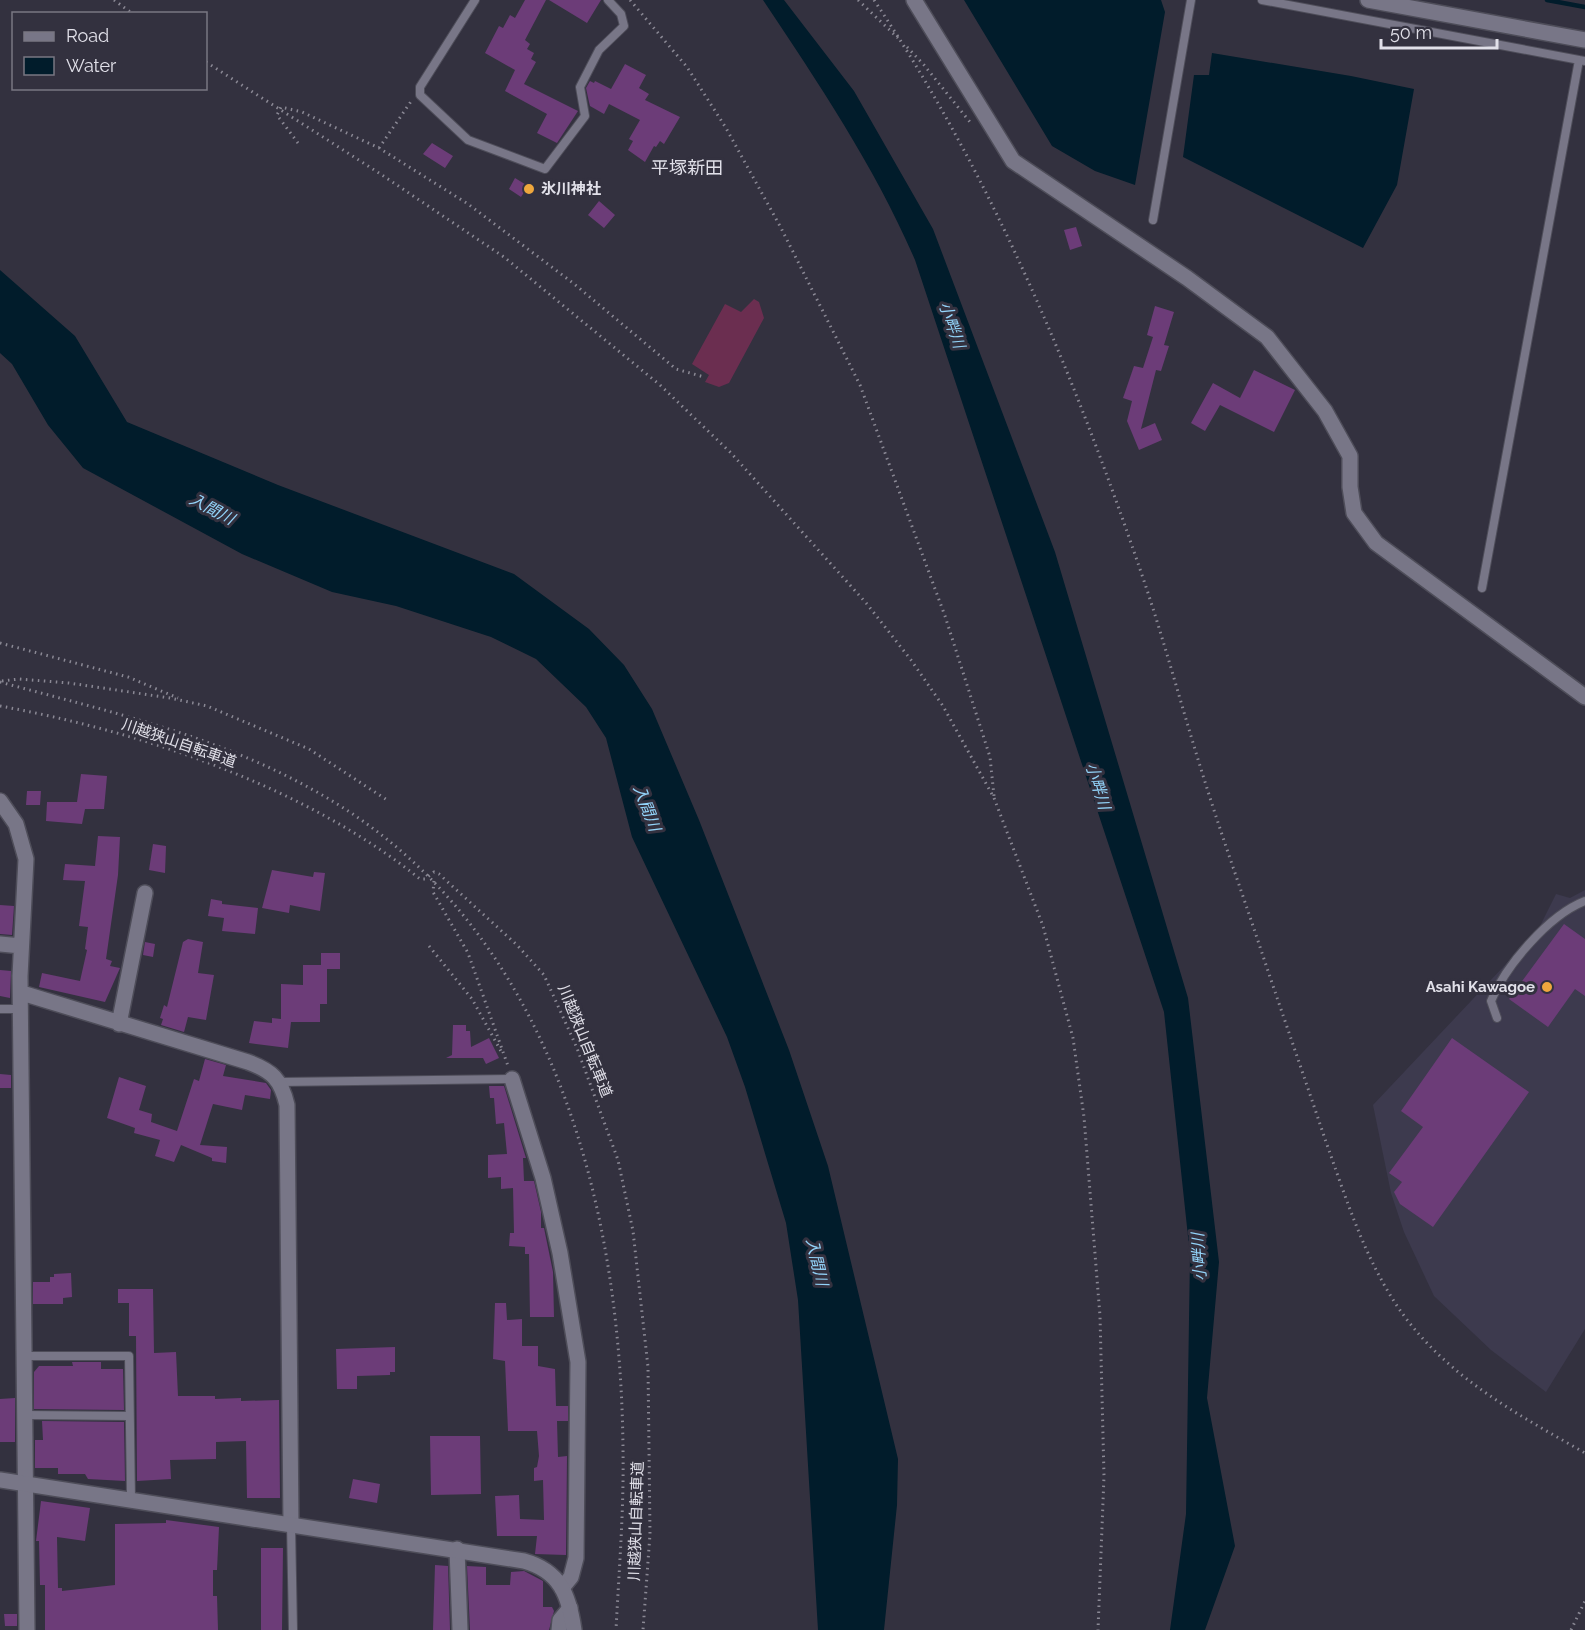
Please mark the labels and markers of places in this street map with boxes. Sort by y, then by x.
place label: 氷川神社 [541,180,601,198]
marker: 氷川神社 [522,182,536,196]
place label: Asahi Kawagoe [1426,978,1535,996]
marker: Asahi Kawagoe [1540,980,1554,994]

